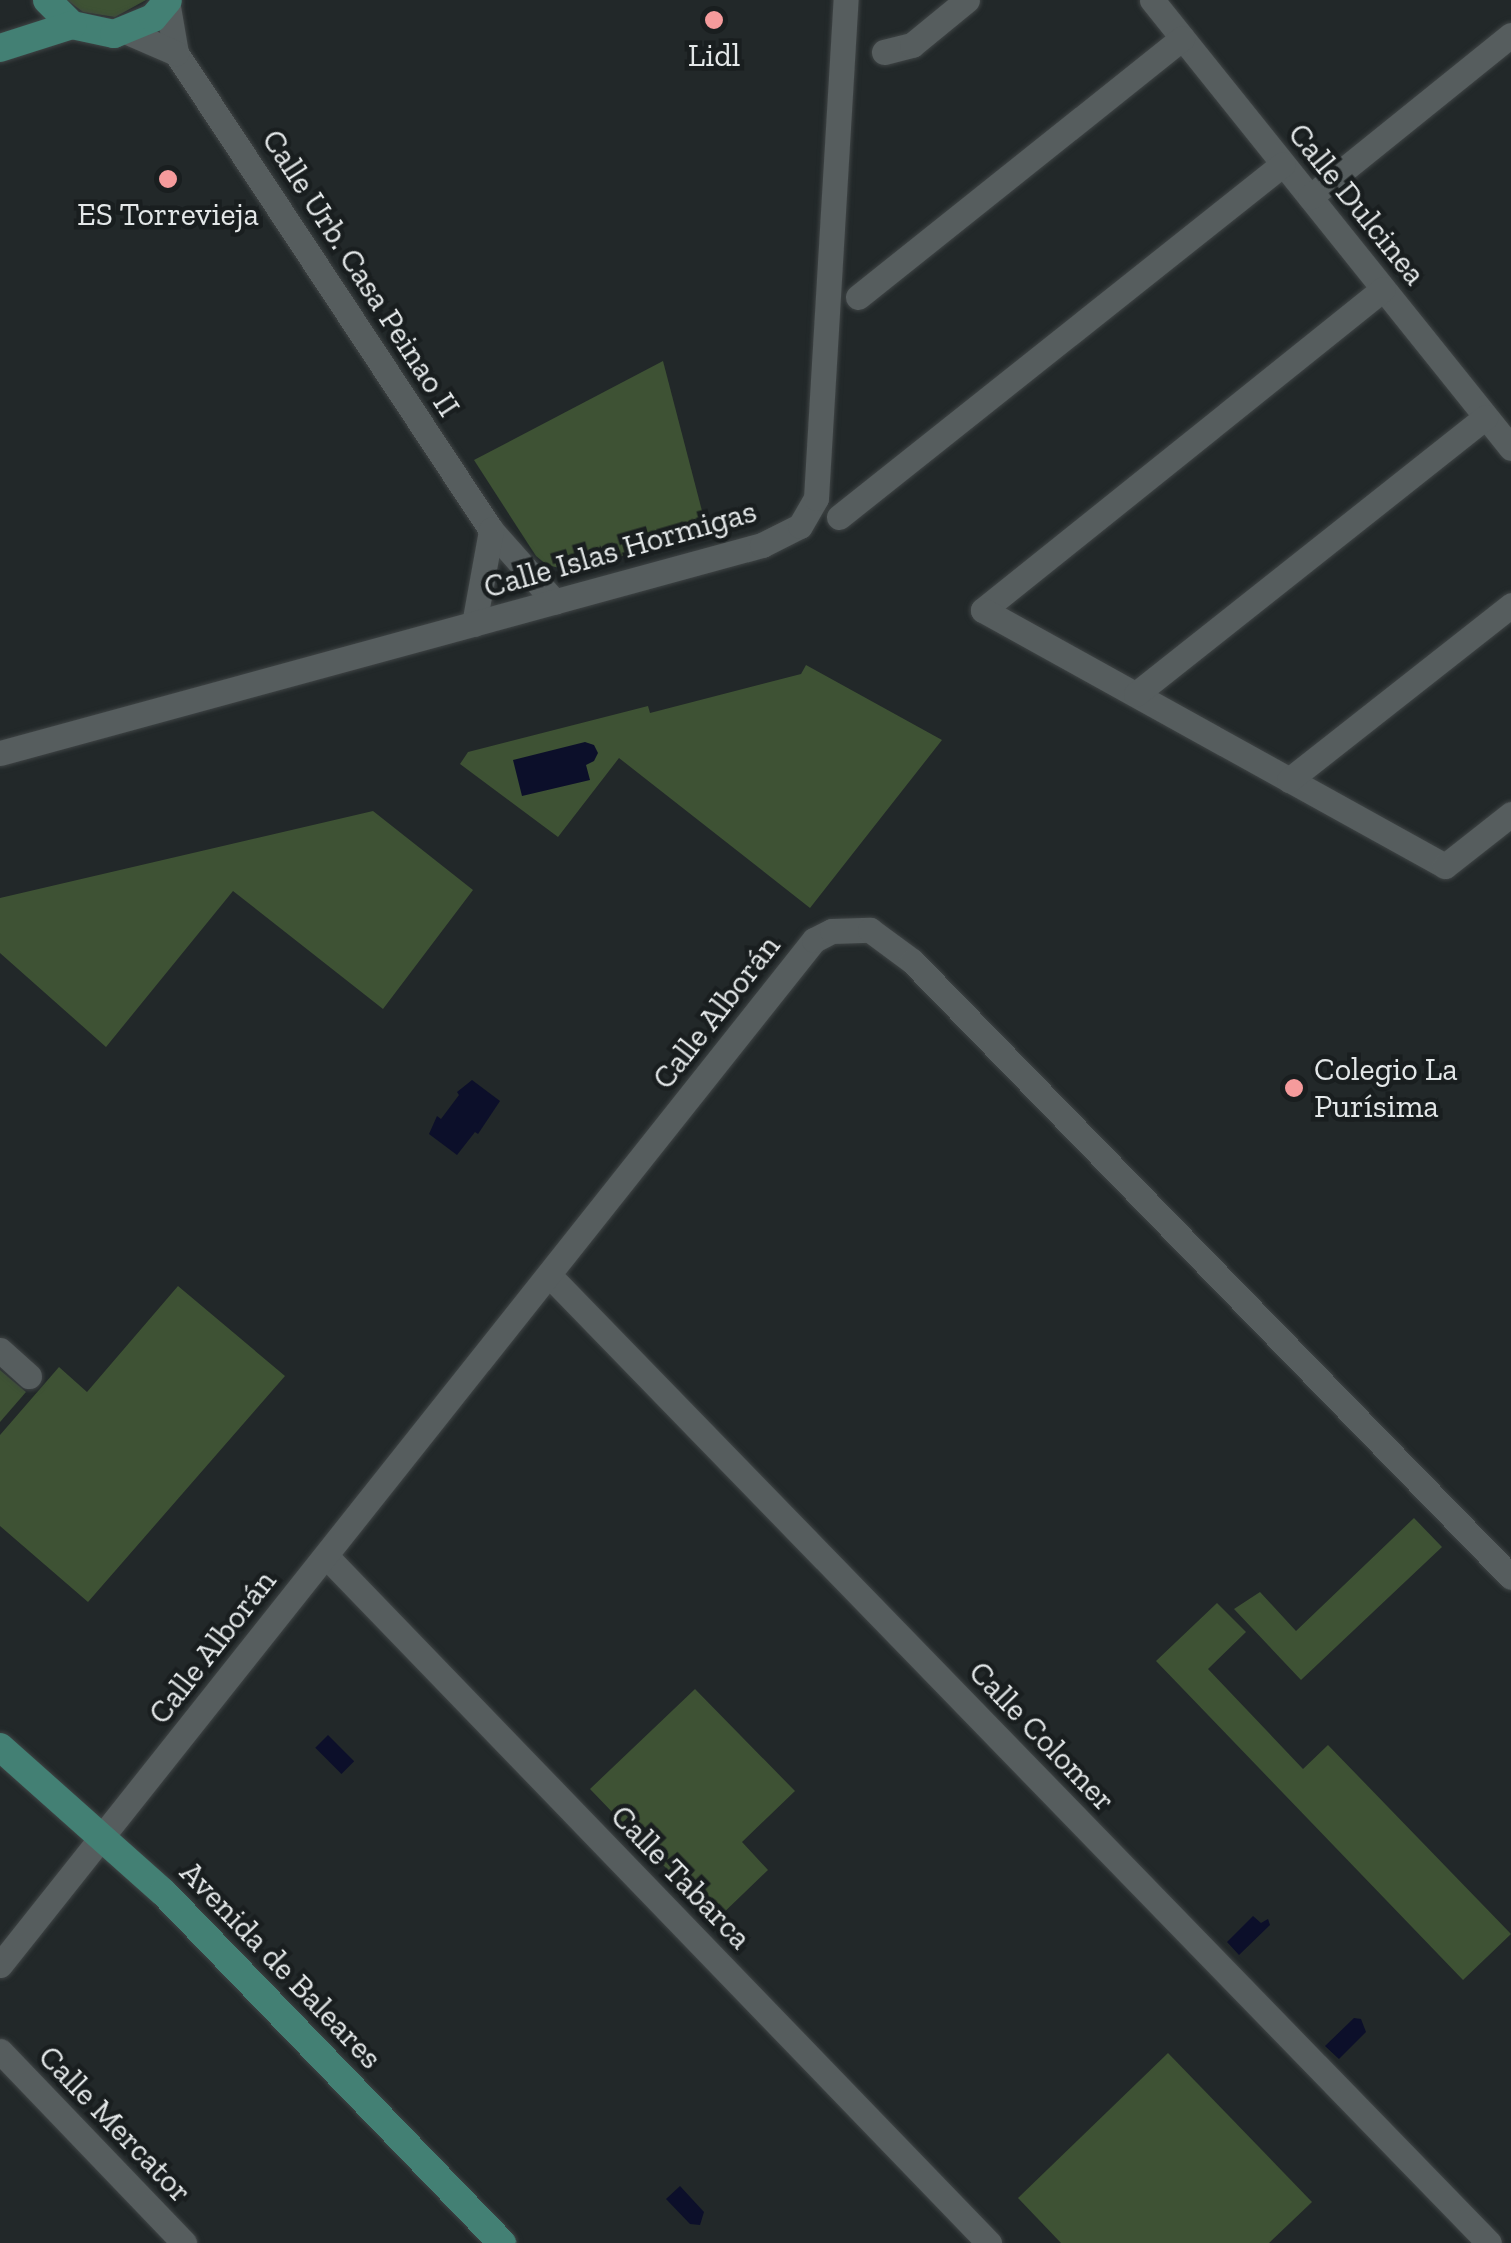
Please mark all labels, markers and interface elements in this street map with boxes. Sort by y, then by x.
marker: Lidl [703,9,725,31]
place label: Lidl [688,36,740,74]
street label: Calle Dulcinea [1280,115,1434,293]
street label: Calle Urb. Casa Peinao II [254,122,468,424]
marker: ES Torrevieja [157,168,179,190]
place label: ES Torrevieja [77,195,259,233]
street label: Calle Islas Hormigas [479,492,761,606]
street label: Calle Alborán [644,927,788,1097]
place label: Colegio La Purísima [1314,1051,1458,1126]
marker: Colegio La Purísima [1283,1077,1305,1099]
street label: Calle Alborán [140,1562,284,1732]
street label: Calle Colomer [961,1653,1123,1819]
street label: Calle Tabarca [603,1797,759,1957]
street label: Avenida de Baleares [172,1853,390,2077]
street label: Calle Mercator [31,2038,199,2210]

